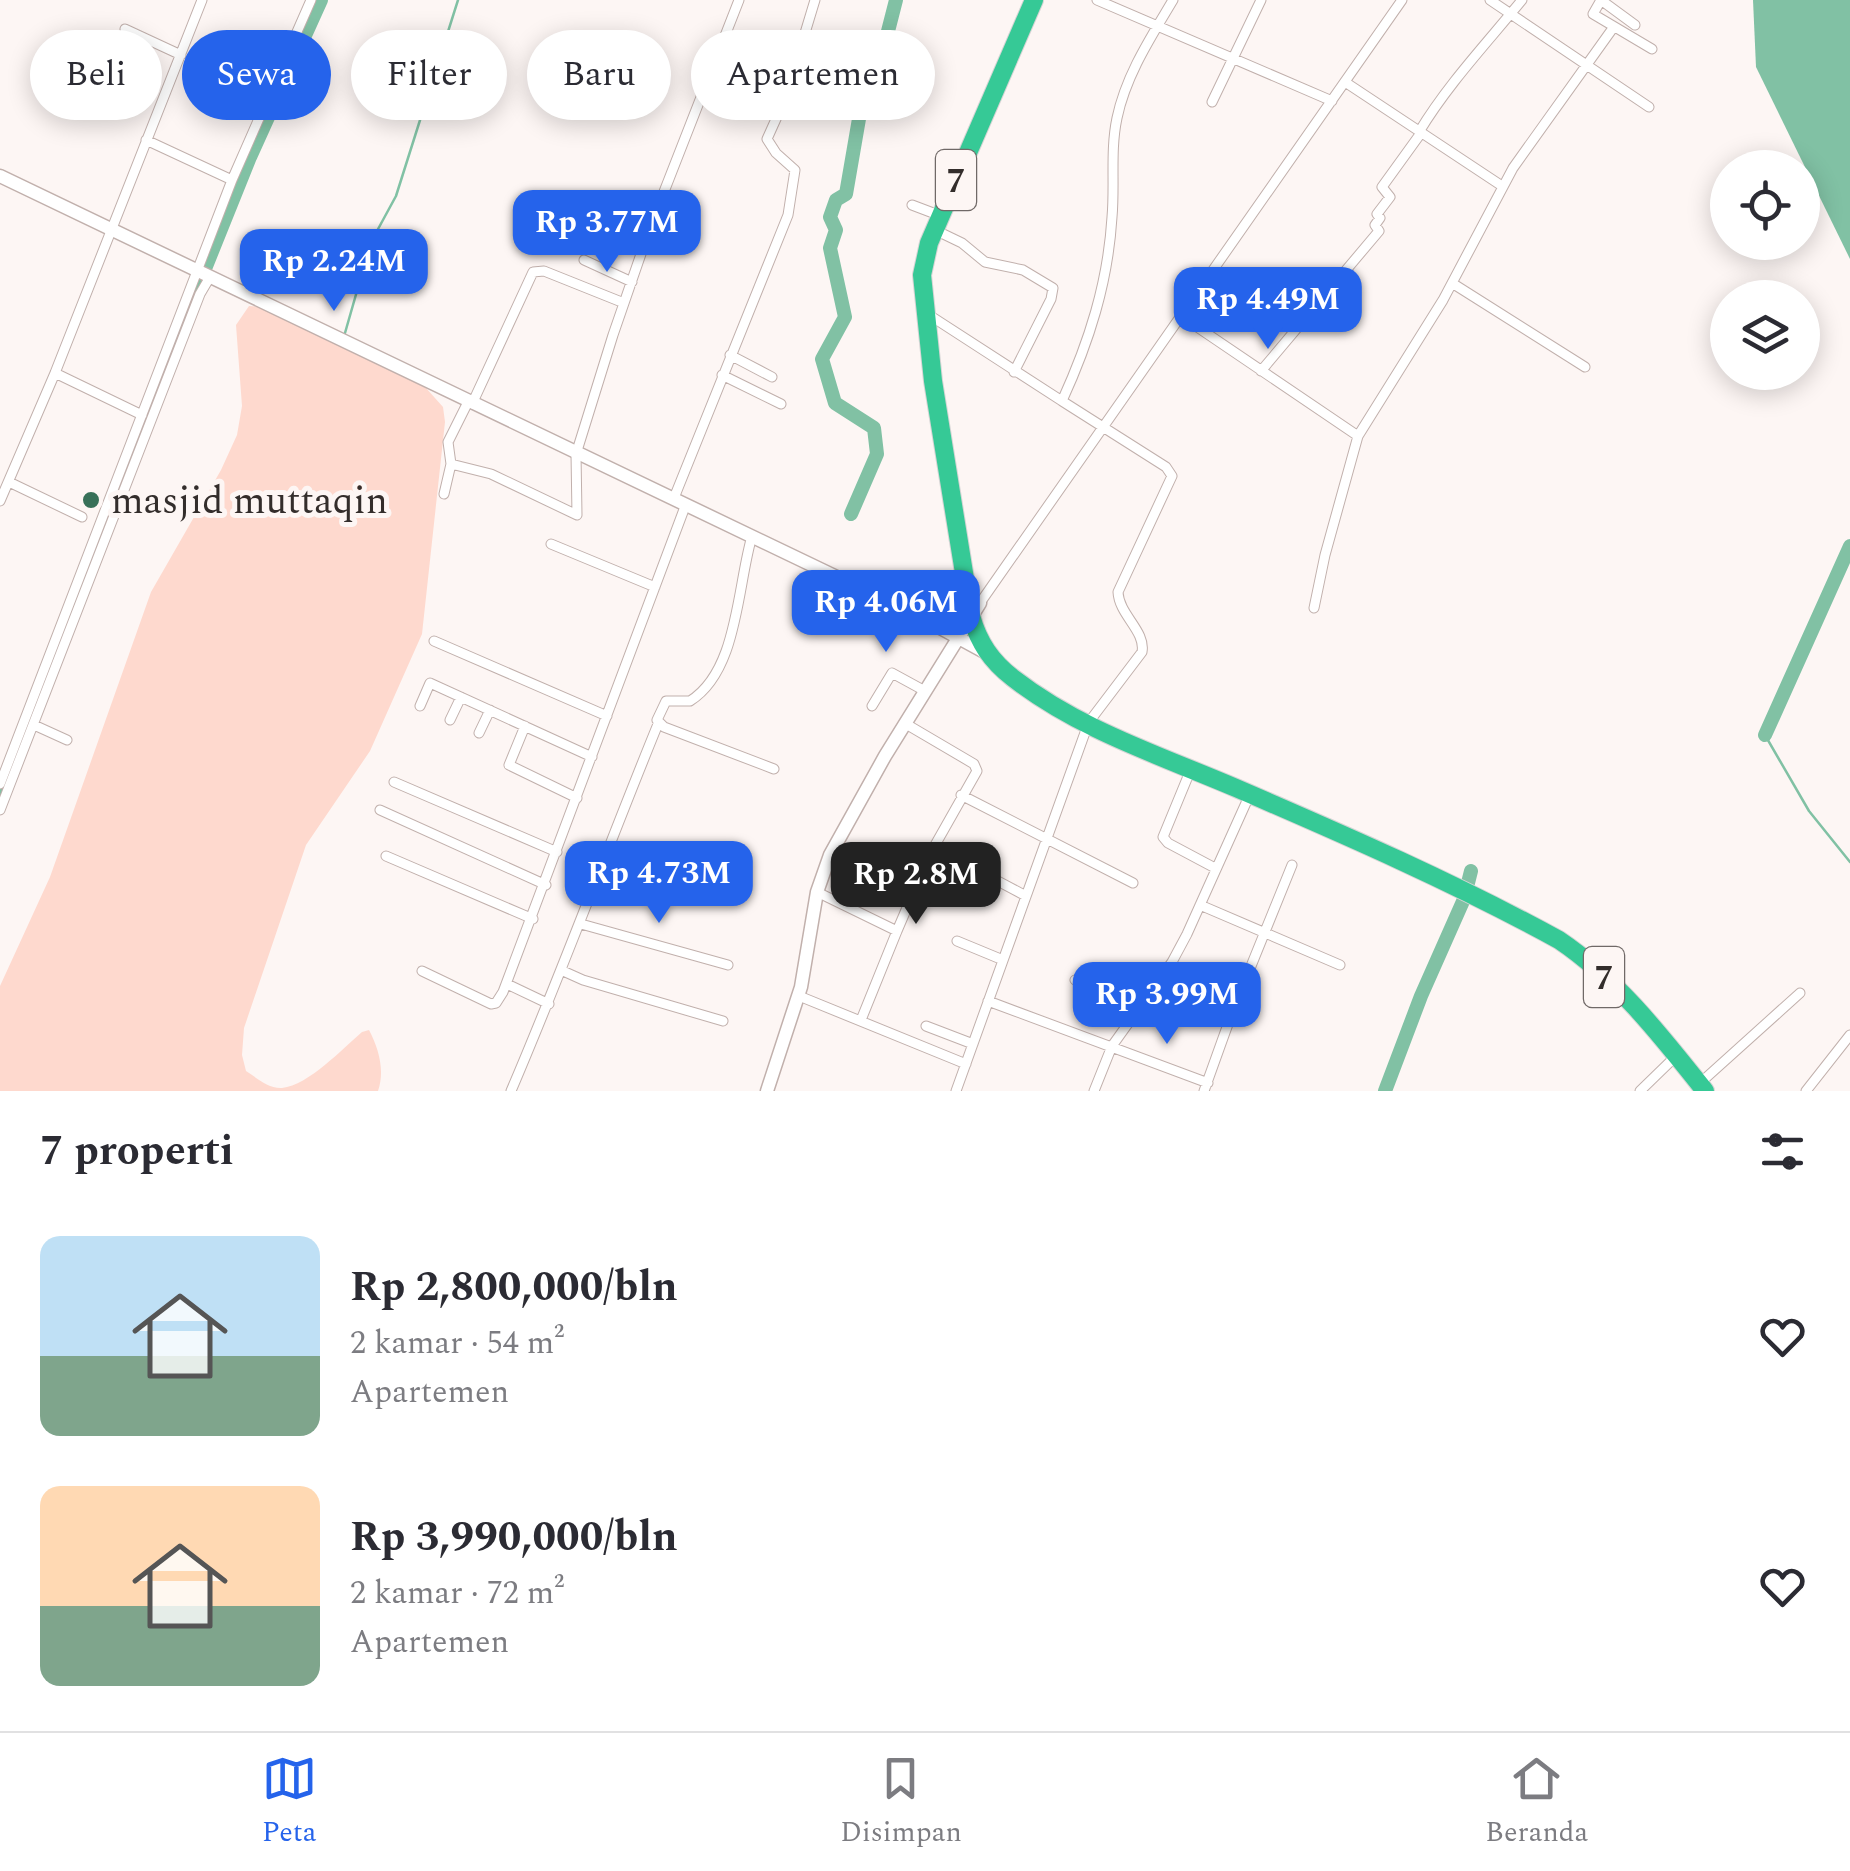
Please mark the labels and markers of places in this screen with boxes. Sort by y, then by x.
pin: Rp 3.77M [504,190,710,275]
pin: Rp 2.24M [231,229,437,314]
pin: Rp 4.49M [1165,267,1371,352]
place label: masjid muttaqin [111,473,388,531]
marker: masjid muttaqin [80,489,102,511]
pin: Rp 4.06M [783,570,989,655]
pin: Rp 4.73M [556,841,762,926]
pin: Rp 2.8M [824,842,1008,927]
pin: Rp 3.99M [1064,962,1270,1047]

